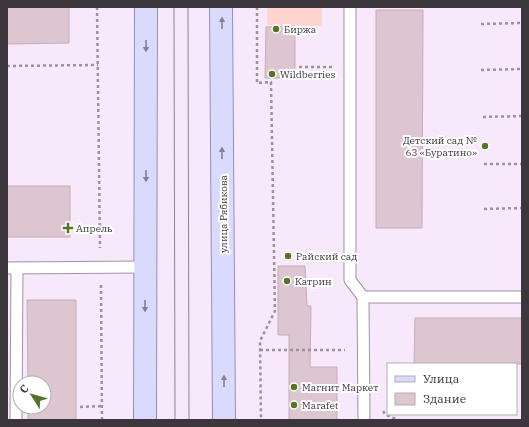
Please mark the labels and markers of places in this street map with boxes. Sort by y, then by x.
place label: Биржа [284,23,317,36]
marker: Биржа [271,24,281,34]
place label: Wildberries [280,68,336,81]
marker: Wildberries [267,69,277,79]
place label: Детский сад № 63 «Буратино» [403,134,477,159]
marker: Детский сад № 63 «Буратино» [480,141,490,151]
place label: Апрель [76,222,113,235]
marker: Апрель [63,223,73,233]
place label: Райский сад [296,250,357,263]
marker: Райский сад [283,251,293,261]
place label: Катрин [295,275,332,288]
marker: Катрин [282,276,292,286]
place label: Магнит Маркет [302,381,378,394]
marker: Магнит Маркет [289,382,299,392]
place label: Marafet [302,399,339,412]
marker: Marafet [289,400,299,410]

